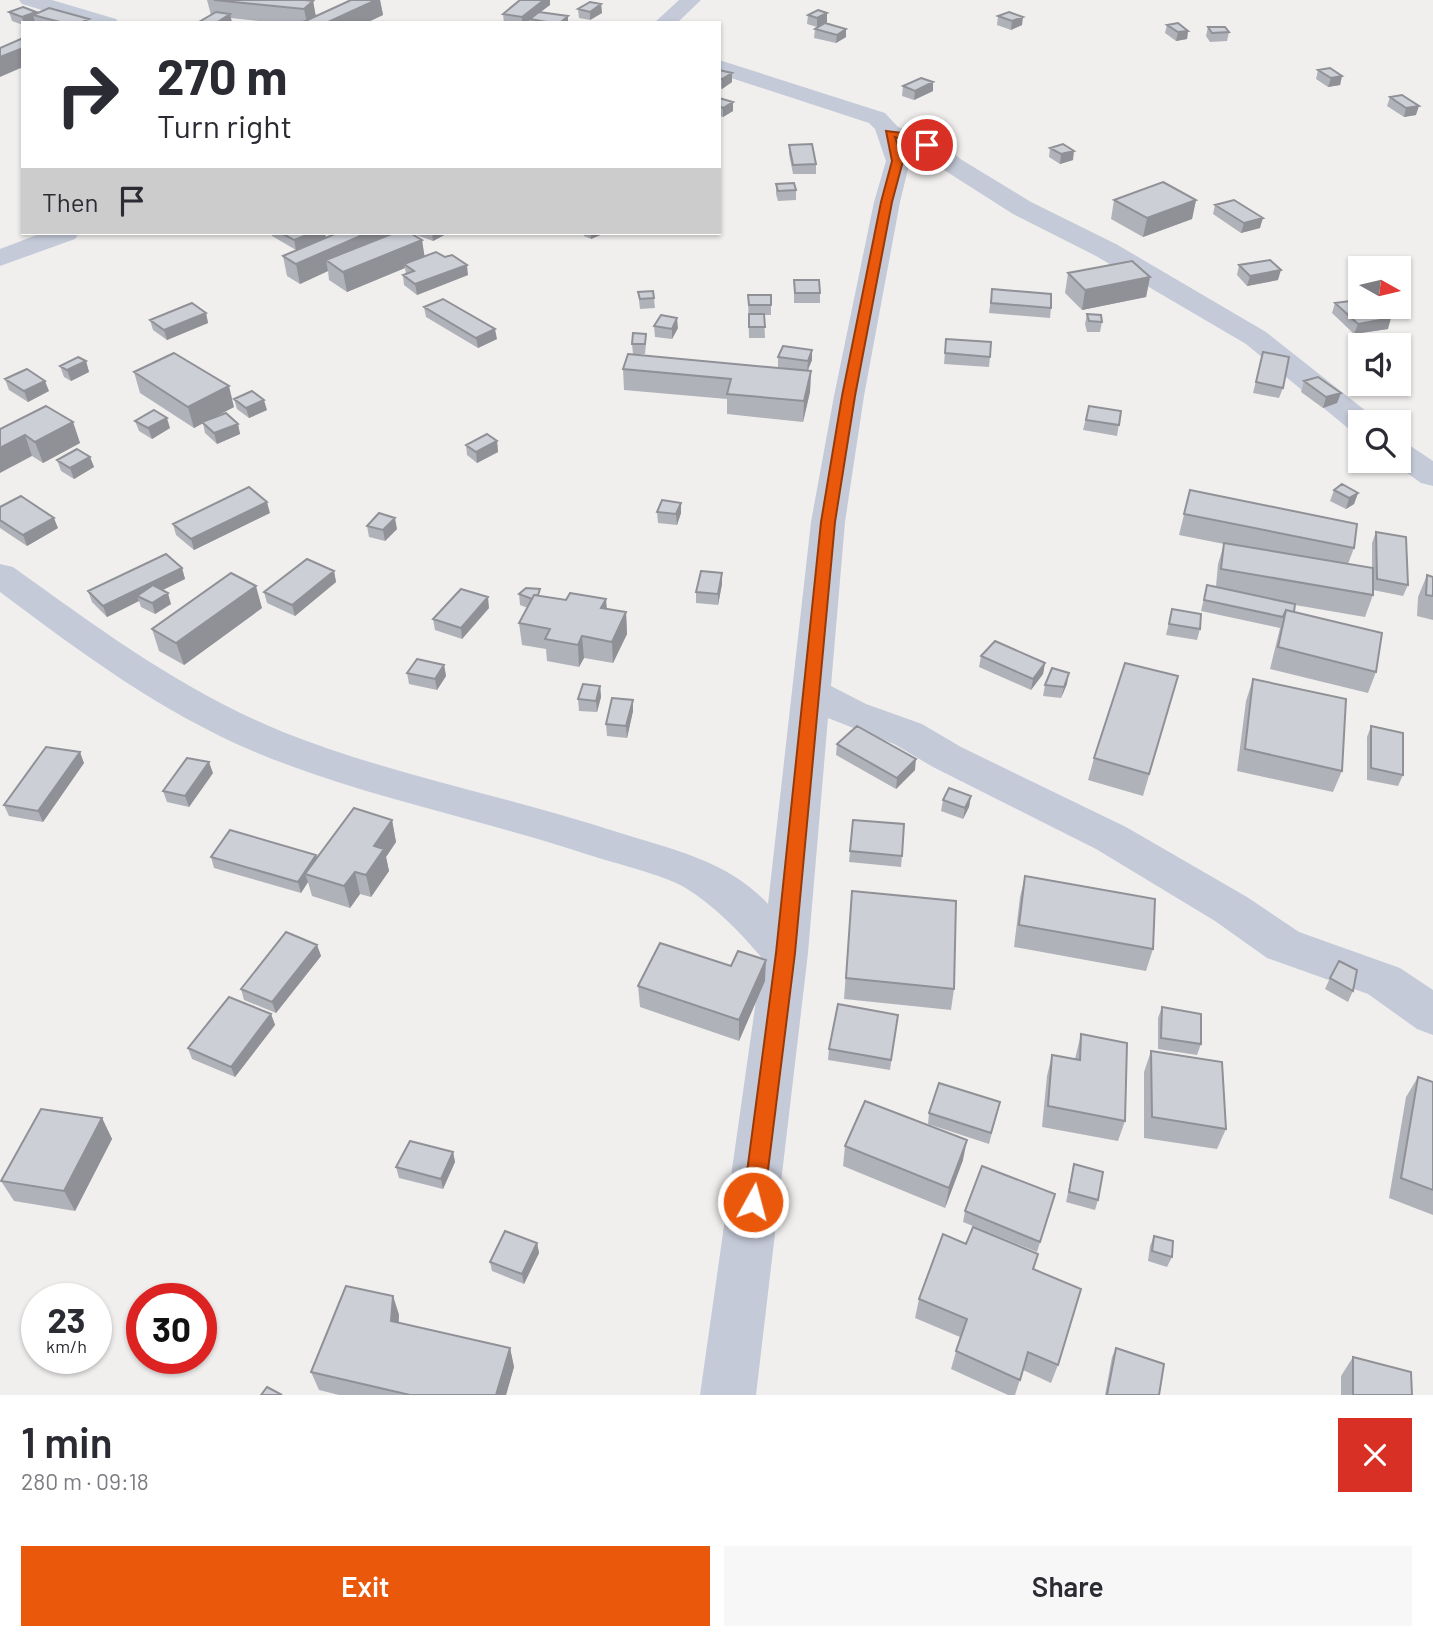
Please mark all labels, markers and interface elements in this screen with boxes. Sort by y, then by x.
text: 270 m [157,46,287,105]
icon: right [42,49,133,140]
text: Turn right [157,106,292,144]
pin [897,115,957,175]
icon: arrive [908,126,946,164]
icon: arrive [113,182,151,220]
text: Then [42,186,99,217]
north arrow [1348,256,1410,318]
map controls [1348,256,1411,473]
button: sound [1348,333,1411,396]
button: search [1348,410,1411,473]
position arrow [716,1165,790,1239]
speed limit sign: 30 [126,1283,217,1374]
text: 23 [47,1298,86,1340]
text: km/h [46,1335,87,1357]
text: 1 min [21,1416,113,1466]
button: close [1338,1418,1412,1492]
text: 280 m · 09:18 [21,1467,149,1495]
button: Exit [21,1546,710,1626]
button: Share [724,1546,1412,1626]

